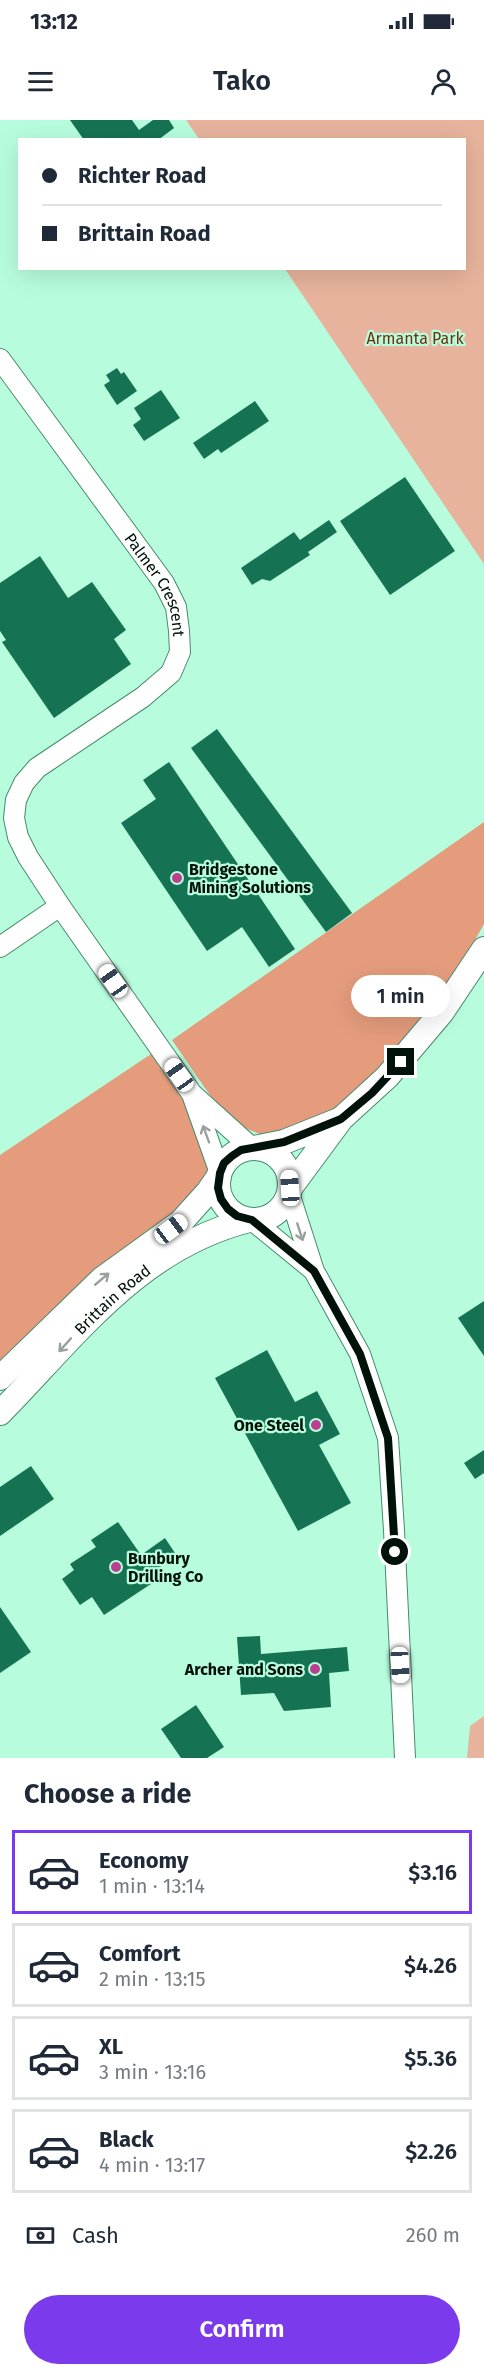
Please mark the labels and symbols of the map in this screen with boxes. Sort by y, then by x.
park label: Armanta Park [366,329,464,348]
street label: Palmer Crescent [121,529,188,637]
place label: Bridgestone Mining Solutions [189,860,311,897]
marker: Bridgestone Mining Solutions [170,871,184,885]
car [95,961,131,1001]
callout: 1 min [352,975,450,1017]
route end [387,1048,414,1075]
car [161,1055,197,1095]
one-way arrow [200,1125,211,1143]
car [280,1169,300,1207]
car [151,1211,191,1247]
one-way arrow [296,1222,307,1241]
street label: Brittain Road [71,1261,154,1338]
one-way arrow [94,1273,110,1286]
one-way arrow [58,1337,72,1352]
place label: One Steel [234,1416,304,1435]
marker: One Steel [309,1418,323,1432]
route start [381,1538,408,1565]
place label: Bunbury Drilling Co [128,1549,203,1586]
marker: Bunbury Drilling Co [109,1560,123,1574]
car [390,1647,410,1683]
place label: Archer and Sons [184,1660,303,1679]
marker: Archer and Sons [308,1662,322,1676]

